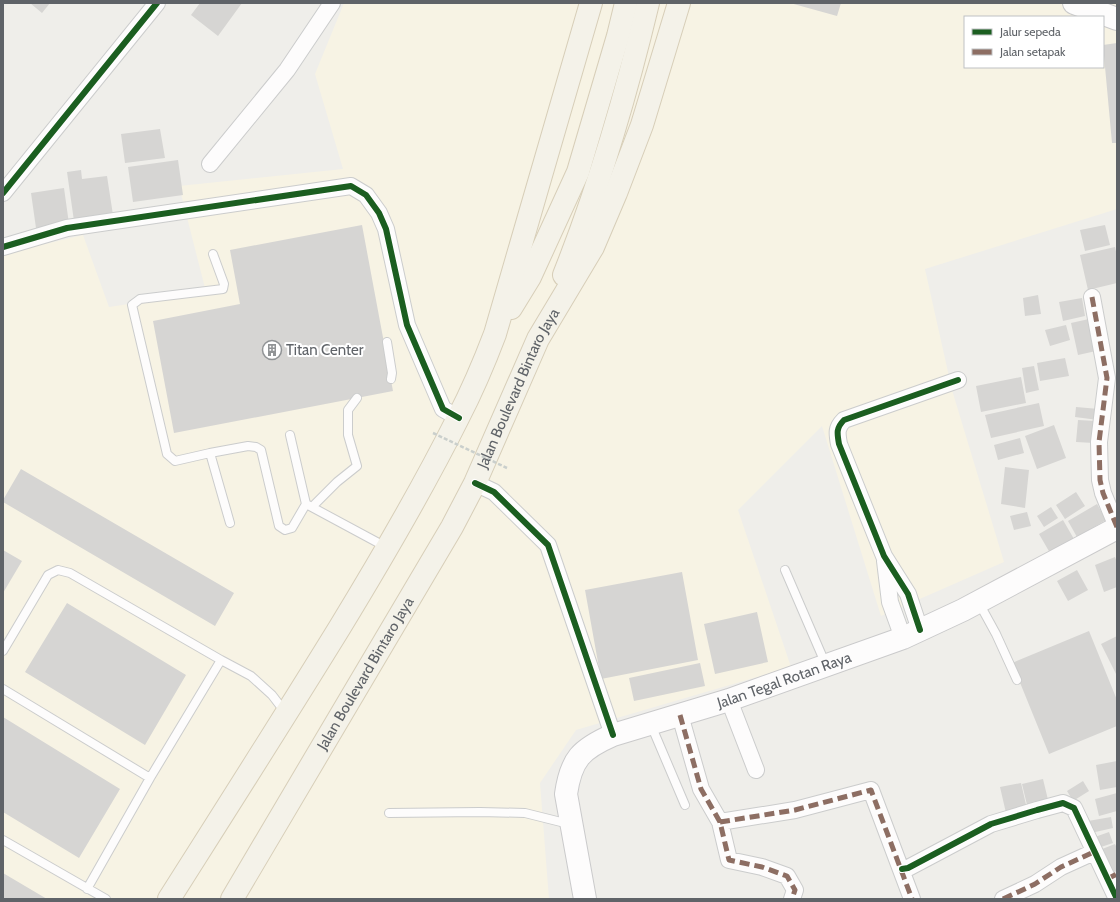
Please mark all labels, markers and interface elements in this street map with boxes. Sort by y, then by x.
legend [964,16,1104,68]
text: Jalur sepeda [999,24,1061,39]
text: Jalan setapak [999,44,1066,59]
street label: Jalan Boulevard Bintaro Jaya [473,304,564,472]
building icon: Titan Center [261,339,283,361]
place label: Titan Center [286,341,364,359]
street label: Jalan Boulevard Bintaro Jaya [313,593,418,754]
street label: Jalan Tegal Rotan Raya [714,648,854,712]

